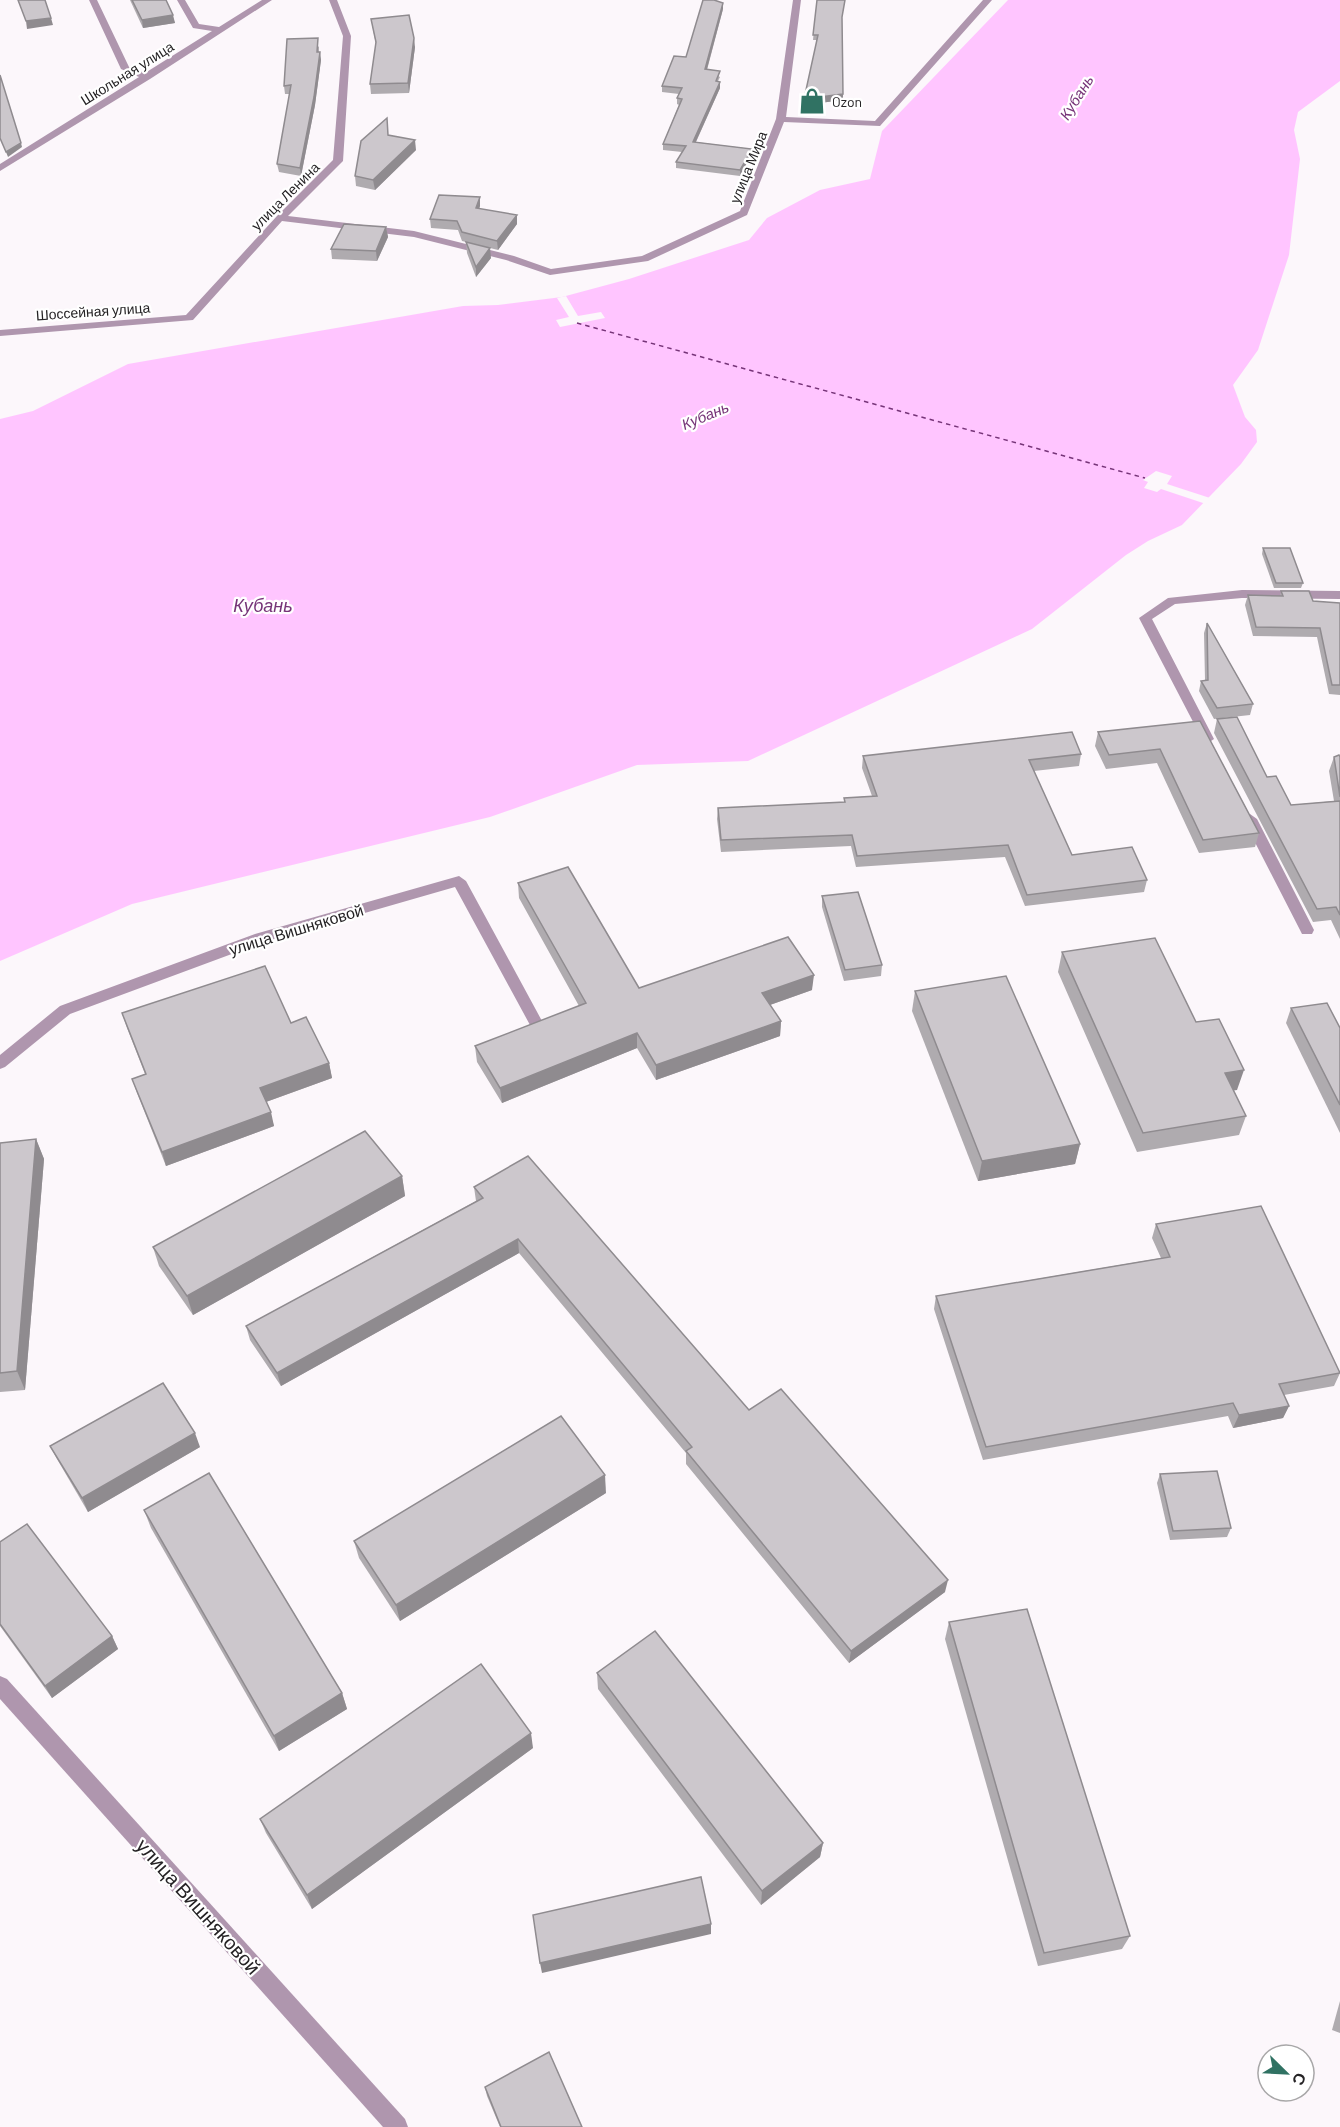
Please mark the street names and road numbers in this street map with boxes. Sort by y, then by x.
street label: Школьная улица [77,37,177,108]
street label: улица Мира [726,128,770,206]
street label: улица Ленина [247,158,323,234]
street label: Шоссейная улица [35,299,151,323]
street label: улица Вишняковой [227,900,365,958]
street label: улица Вишняковой [132,1833,266,1979]

